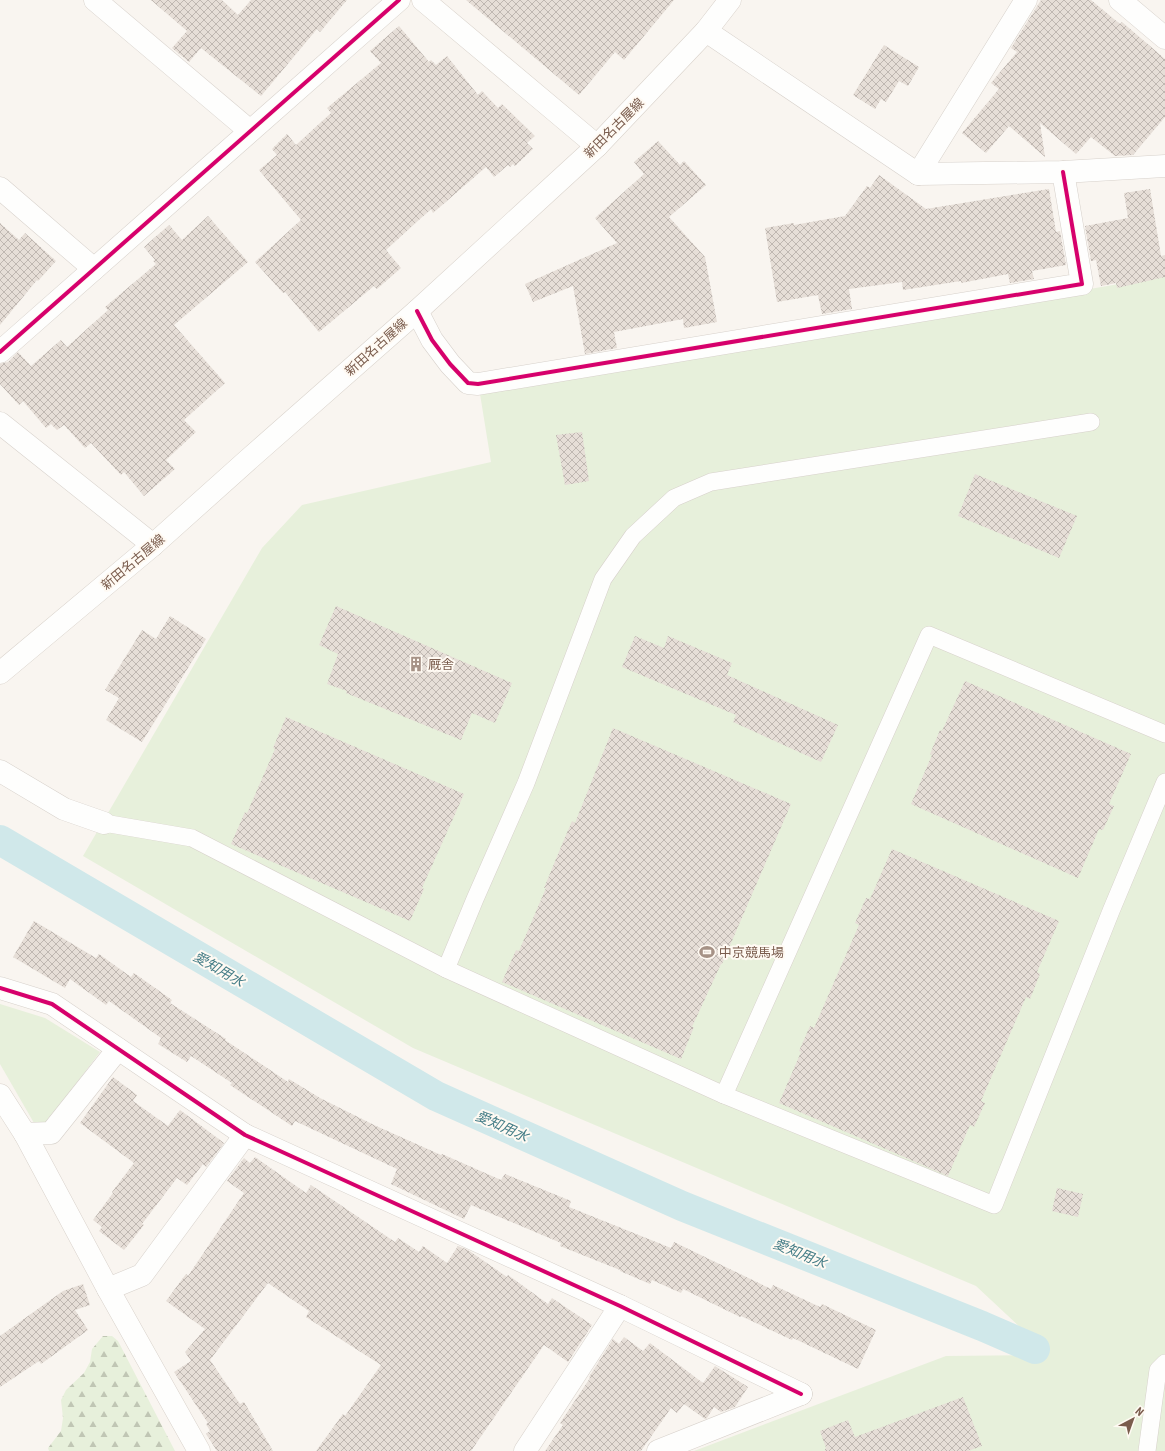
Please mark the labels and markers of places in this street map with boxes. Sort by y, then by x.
building icon: 厩舎 [407,655,425,673]
place label: 厩舎 [428,657,454,672]
sports icon: 中京競馬場 [698,943,716,961]
place label: 中京競馬場 [719,945,784,960]

